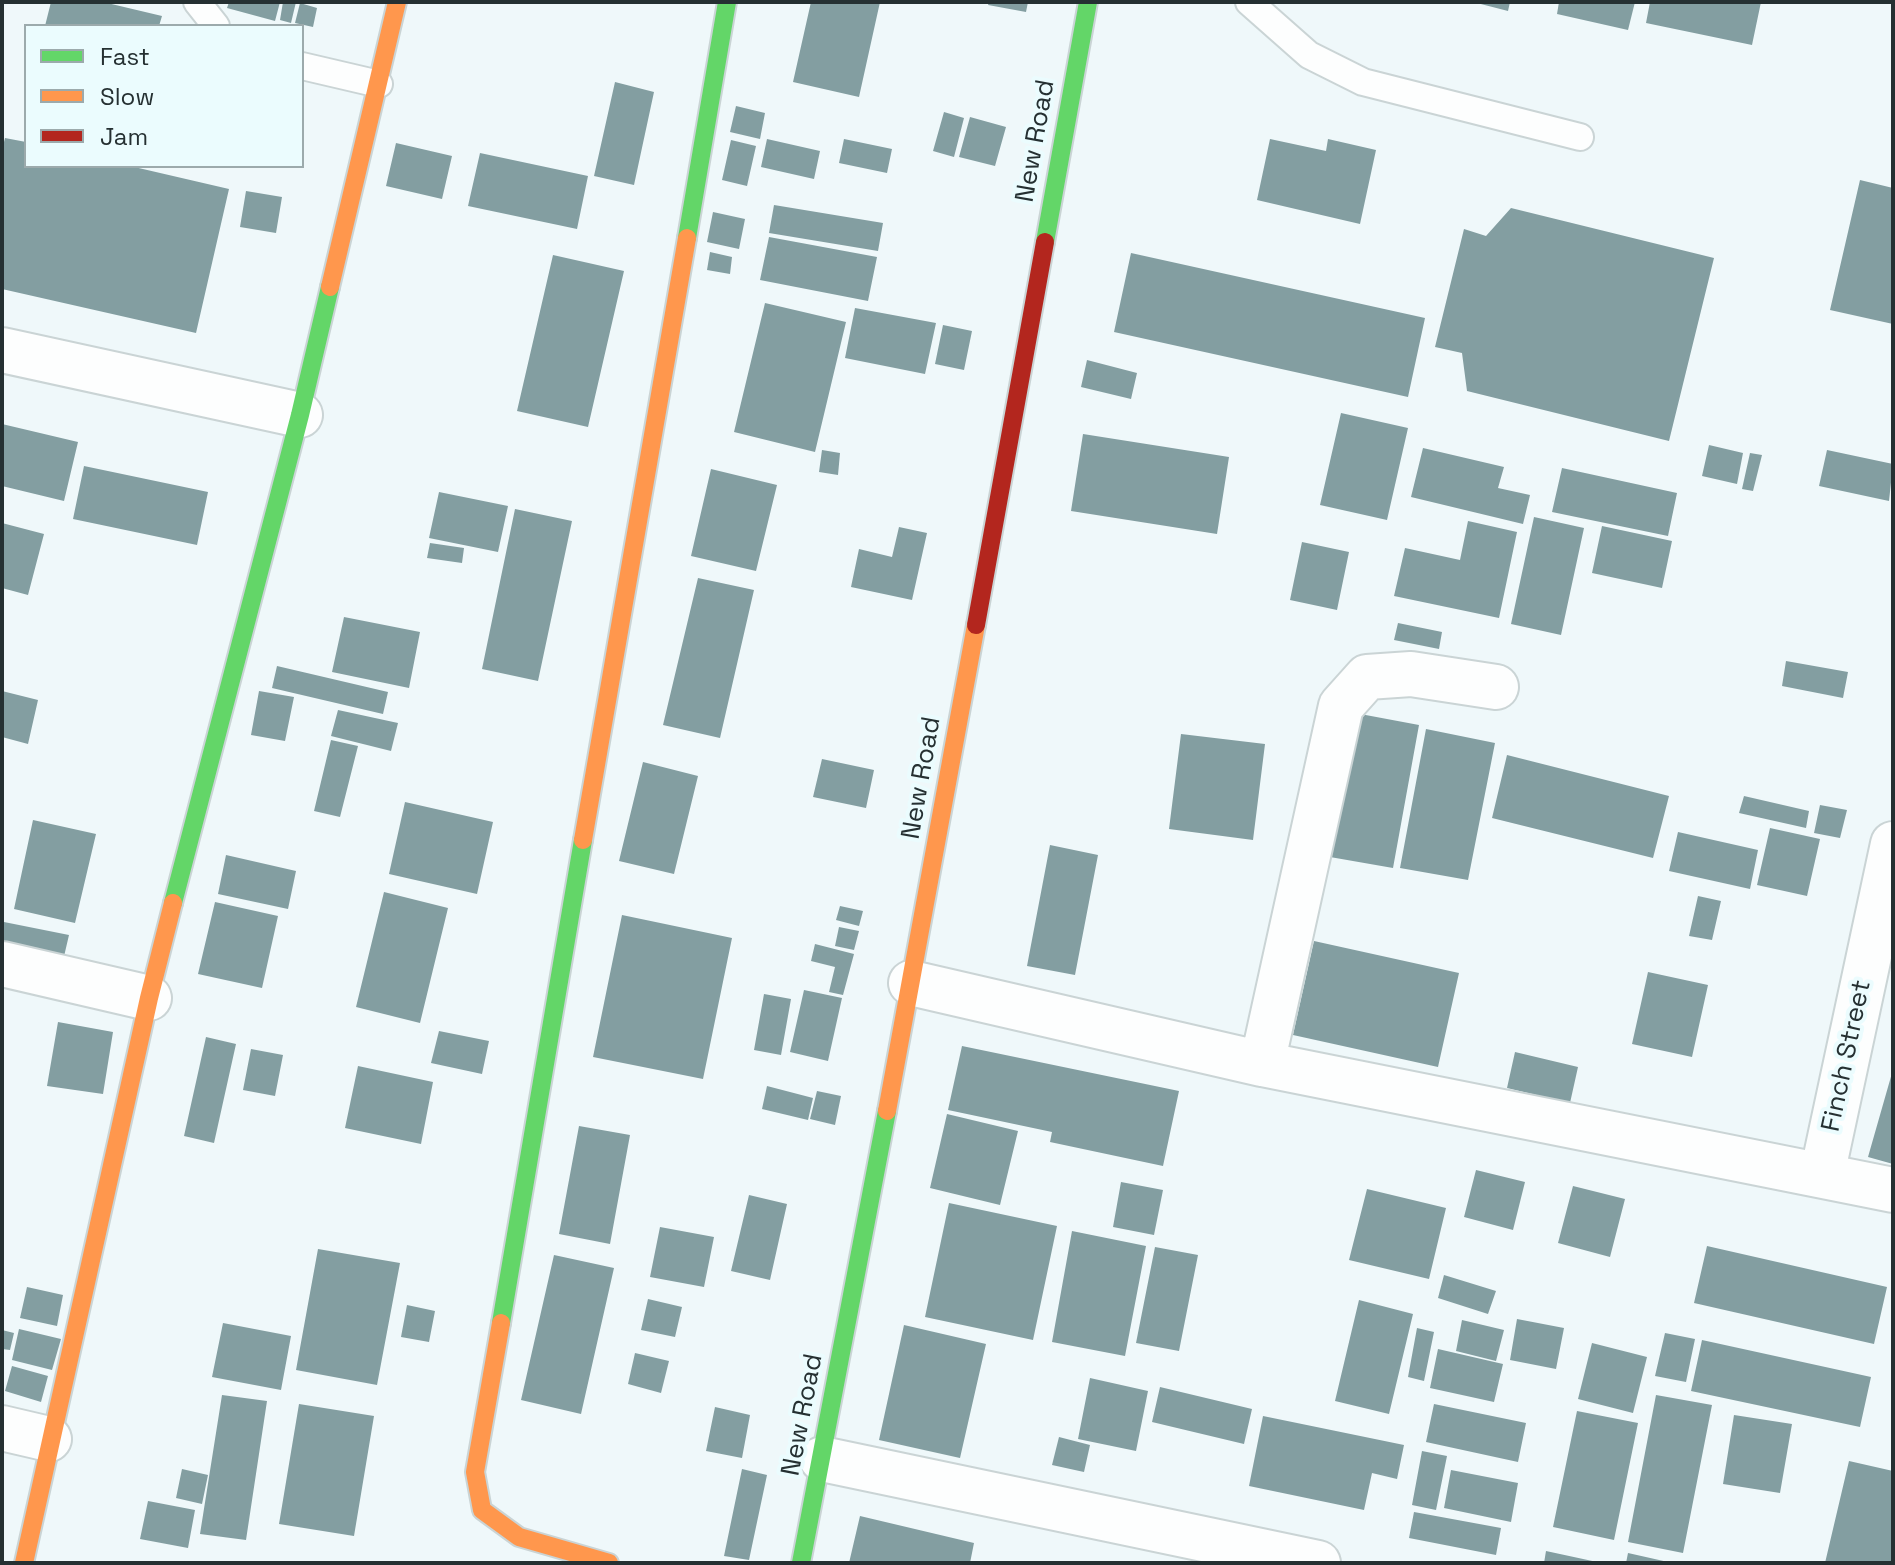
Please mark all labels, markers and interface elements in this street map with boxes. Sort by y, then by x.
legend [24,24,304,168]
text: Fast [100,41,150,72]
street label: New Road [1010,77,1062,205]
text: Slow [100,81,154,112]
text: Jam [100,121,148,152]
street label: New Road [896,714,948,842]
street label: Finch Street [1816,977,1878,1135]
street label: New Road [776,1351,830,1479]

